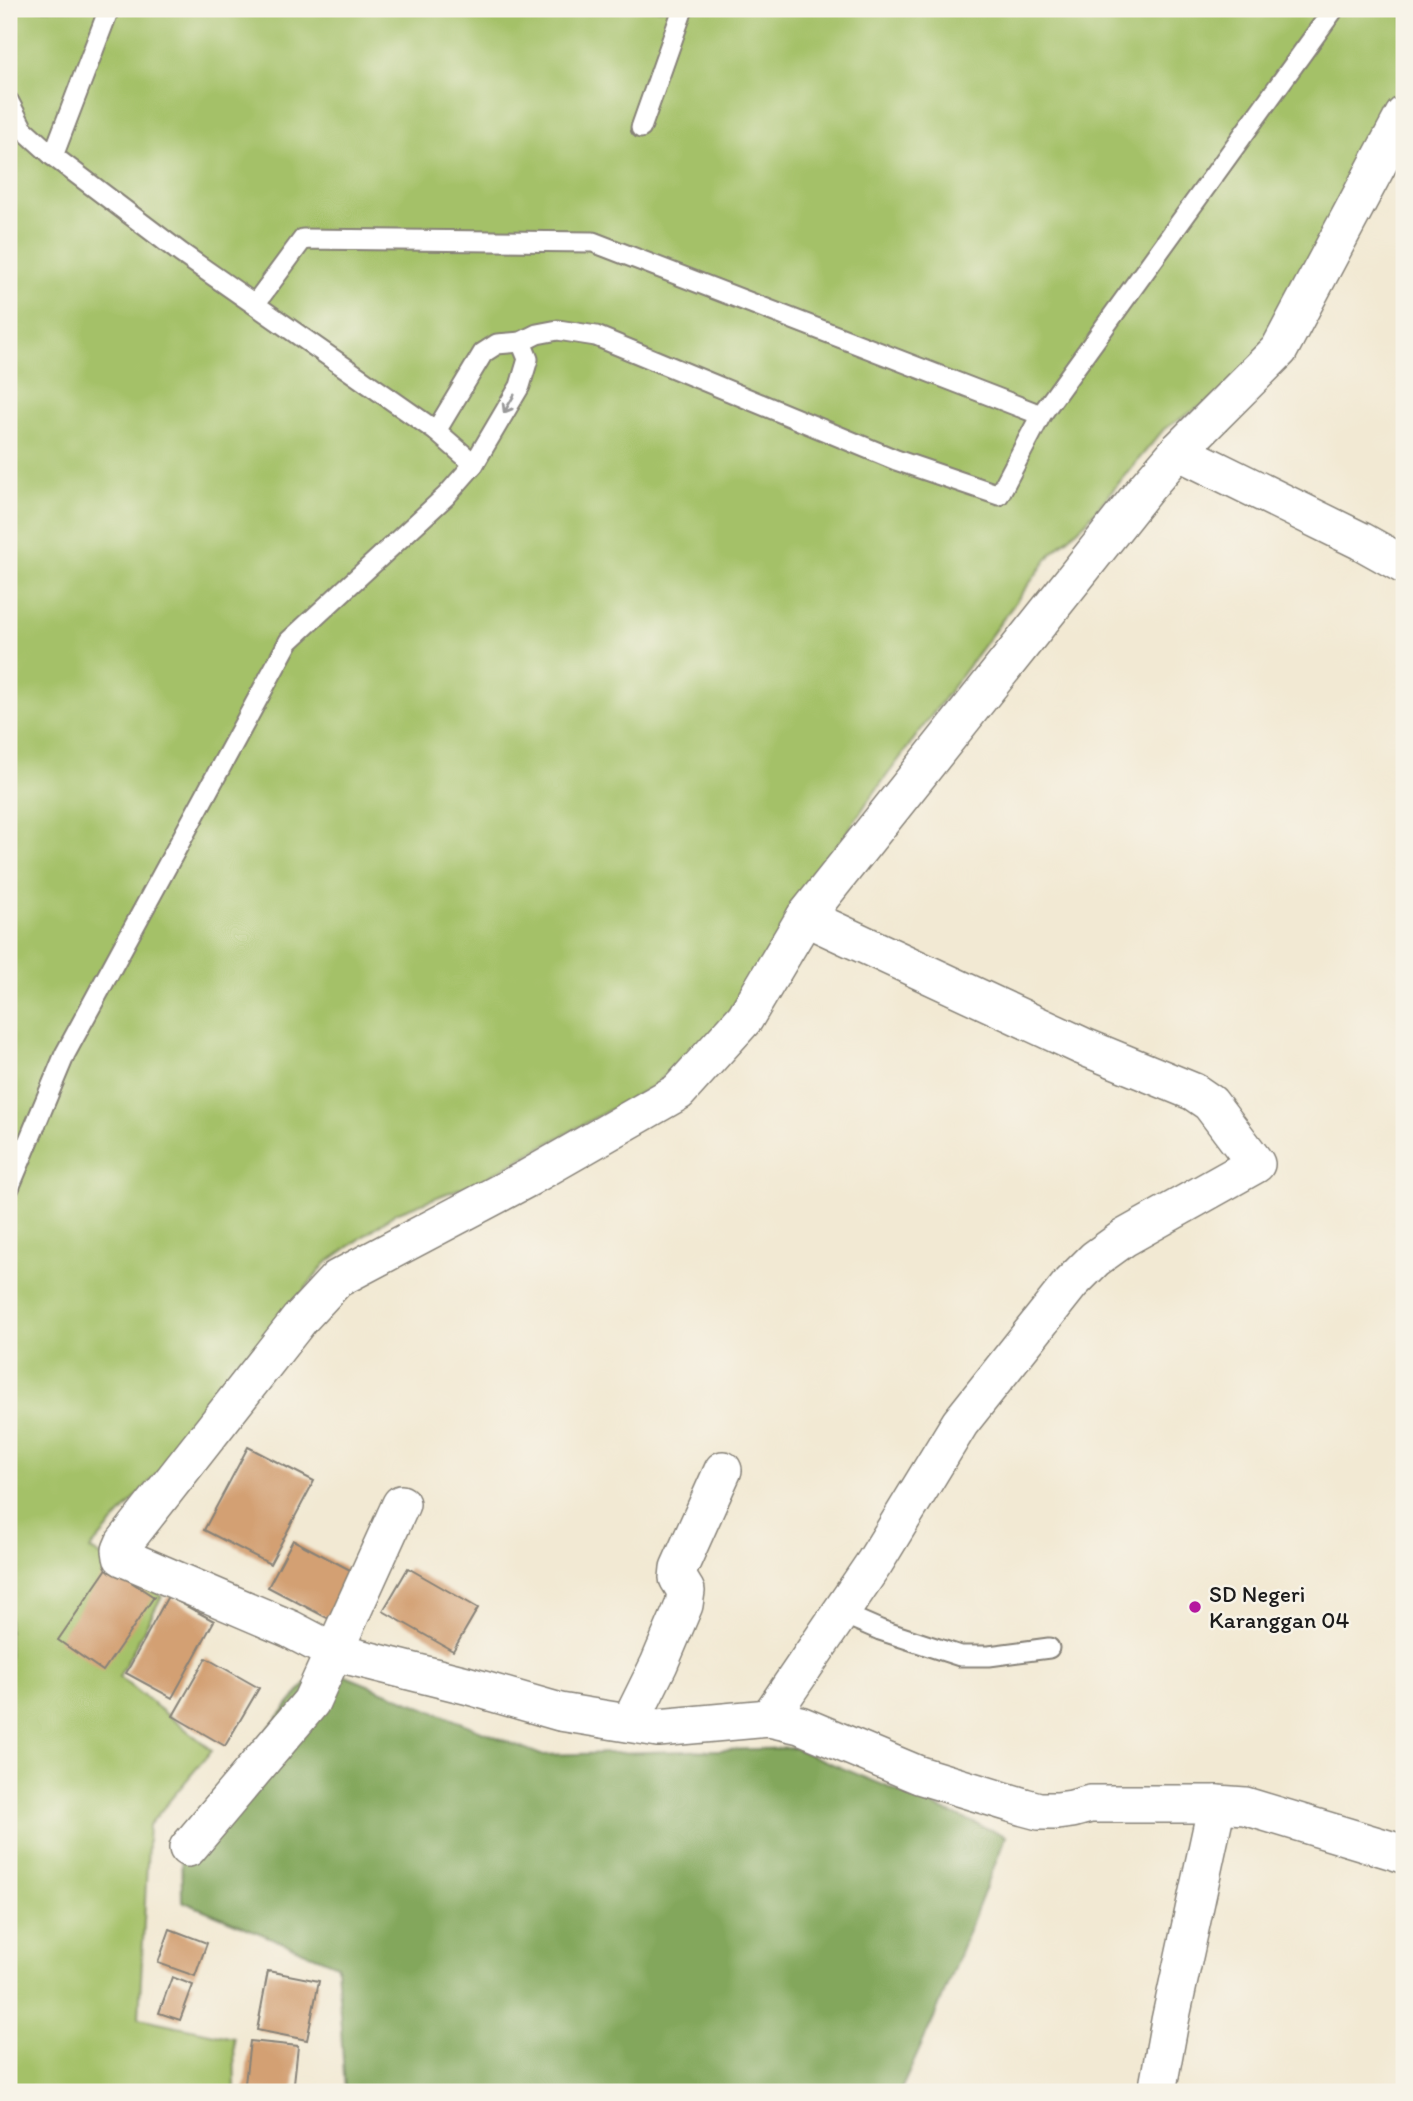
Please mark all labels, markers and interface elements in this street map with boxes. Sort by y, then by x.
one-way arrow [501,394,515,414]
place label: SD Negeri Karanggan 04 [1209,1580,1350,1634]
marker: SD Negeri Karanggan 04 [1187,1599,1203,1615]

